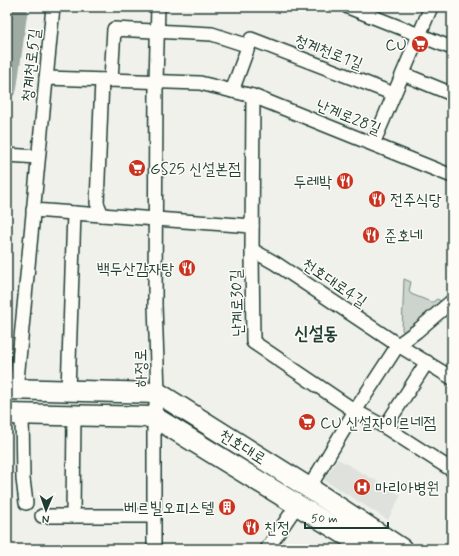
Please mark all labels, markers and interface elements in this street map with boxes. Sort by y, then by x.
street label: 청계천로5길 [17,27,46,103]
street label: 청계천로1길 [291,30,366,75]
supermarket icon: CU [410,34,430,54]
place label: CU [385,35,407,56]
street label: 난계로28길 [313,95,384,140]
supermarket icon: GS25 신설본점 [127,158,147,178]
place label: GS25 신설본점 [150,159,241,180]
restaurant icon: 두레박 [335,171,355,191]
place label: 두레박 [293,172,332,193]
restaurant icon: 전주식당 [367,189,387,209]
place label: 전주식당 [390,190,442,211]
restaurant icon: 준호네 [361,225,381,245]
place label: 준호네 [384,226,423,247]
street label: 천호대로4길 [298,254,371,313]
restaurant icon: 백두산감자탕 [177,258,197,278]
place label: 백두산감자탕 [97,259,174,280]
street label: 난계로30길 [226,269,249,337]
district label: 신설동 [294,322,338,346]
street label: 하정로 [131,348,152,387]
supermarket icon: CU 신설자이르네점 [297,412,317,432]
place label: CU 신설자이르네점 [320,413,436,434]
street label: 천호대로 [215,425,270,470]
hospital icon: 마리아병원 [352,477,372,497]
place label: 마리아병원 [375,478,439,499]
north arrow [26,490,66,530]
building icon: 베르빌오피스텔 [217,497,237,517]
place label: 베르빌오피스텔 [124,498,214,519]
scale bar [305,504,388,530]
text: 50 m [311,511,338,527]
text: N [42,512,50,526]
restaurant icon: 친정 [241,517,261,537]
place label: 친정 [264,518,290,539]

